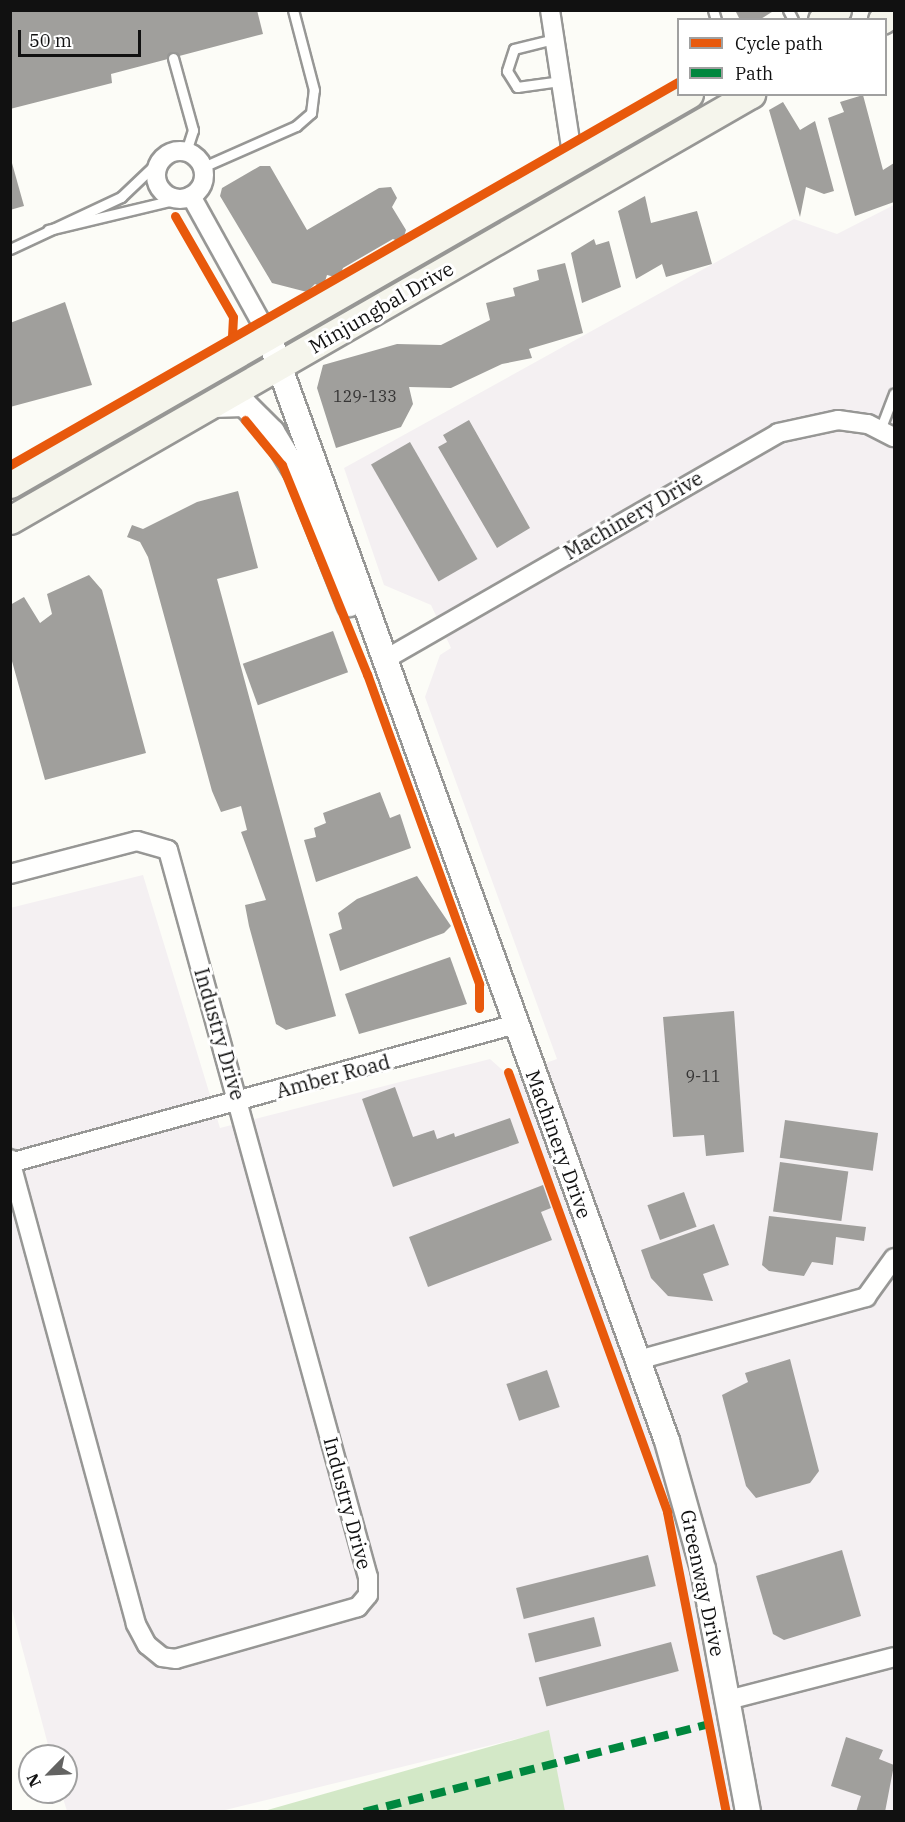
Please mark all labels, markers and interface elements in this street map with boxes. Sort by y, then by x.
scale bar [21,18,144,56]
legend [677,18,887,96]
text: 50 m [29,29,72,52]
text: Cycle path [735,32,823,55]
text: Path [735,62,773,85]
street label: Minjungbal Drive [304,256,458,358]
house number: 129-133 [333,386,397,406]
street label: Machinery Drive [559,466,707,564]
street label: Industry Drive [190,965,250,1103]
street label: Amber Road [273,1049,393,1103]
street label: Machinery Drive [521,1066,597,1222]
house number: 9-11 [685,1066,721,1086]
street label: Industry Drive [319,1434,377,1572]
street label: Greenway Drive [676,1508,730,1658]
north arrow [18,1744,78,1804]
text: N [22,1771,45,1790]

